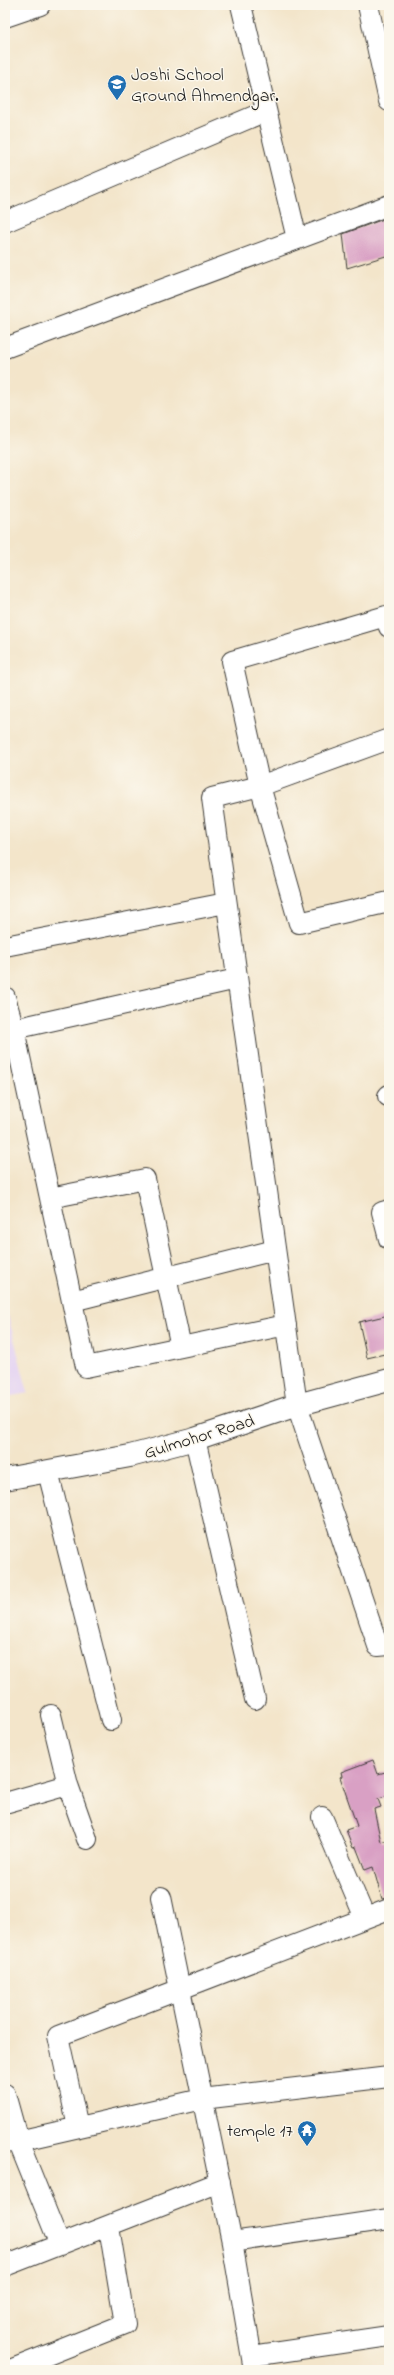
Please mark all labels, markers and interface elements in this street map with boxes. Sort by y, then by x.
place label: Joshi School Ground Ahmendgar. [131,63,279,111]
school or university icon: Joshi School Ground Ahmendgar. [106,73,128,101]
street label: Gulmohor Road [141,1409,258,1467]
place label: temple 17 [227,2119,294,2145]
temple icon: temple 17 [296,2119,318,2147]

